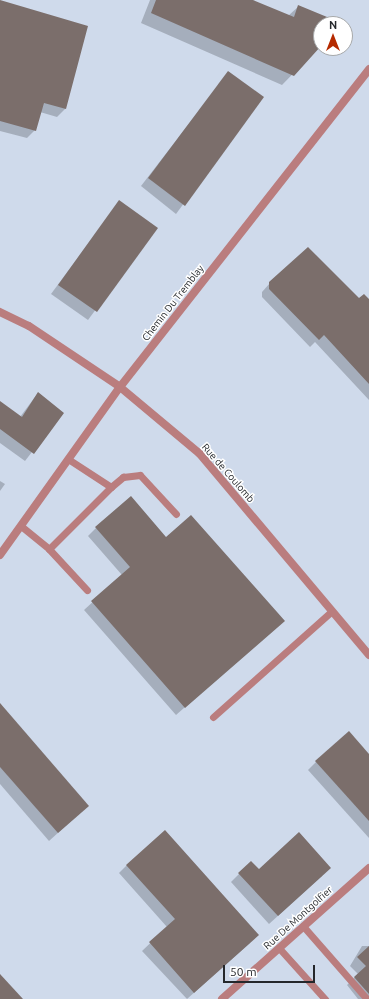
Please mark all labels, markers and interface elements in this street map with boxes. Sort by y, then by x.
north arrow [313,16,353,56]
text: N [329,19,337,31]
street label: Chemin Du Tremblay [140,263,206,343]
street label: Rue de Coulomb [199,441,257,505]
street label: Rue De Montgolfier [261,884,335,952]
scale bar [225,957,317,983]
text: 50 m [230,965,257,978]

